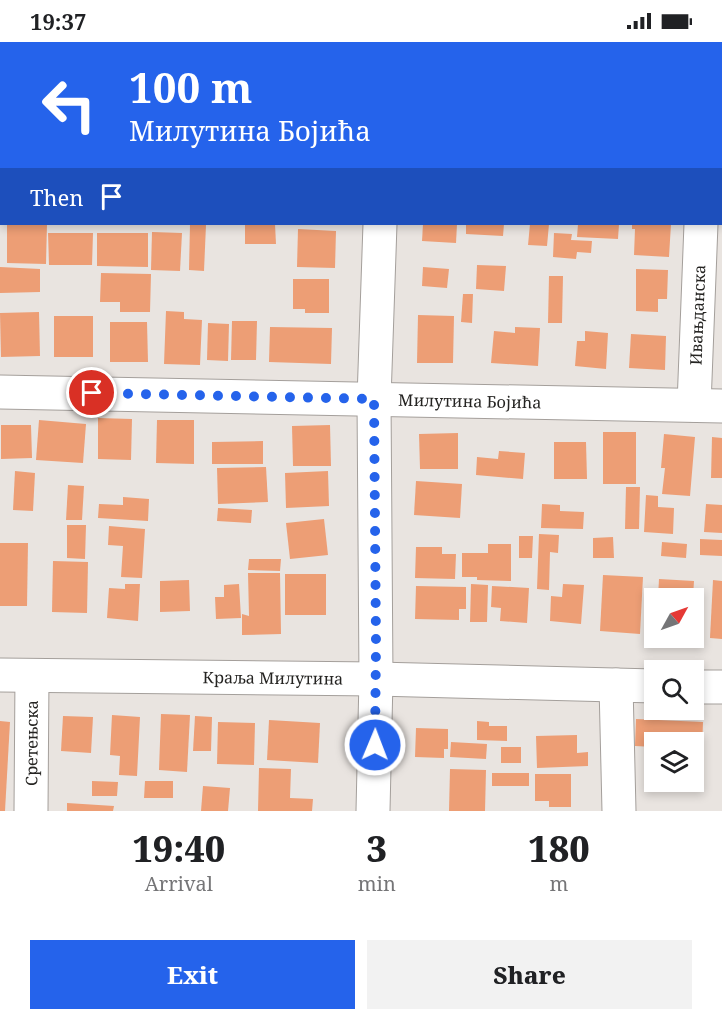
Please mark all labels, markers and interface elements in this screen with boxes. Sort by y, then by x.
text: 19:37 [30,6,86,36]
text: 100 m [129,58,253,115]
icon: left [30,66,108,144]
text: Милутина Бојића [129,112,371,149]
icon: arrive [95,180,128,213]
text: Then [30,182,83,212]
street label: Ивањданска [685,264,710,366]
pin [66,367,117,418]
icon: arrive [75,376,108,409]
street label: Милутина Бојића [398,389,542,413]
north arrow [644,588,704,648]
map controls [644,588,704,792]
button: search [644,660,704,720]
street label: Краља Милутина [203,666,343,690]
street label: Сретењска [20,700,43,786]
position arrow [343,713,407,777]
button: layers [644,732,704,792]
text: 19:40 [132,824,225,873]
text: 3 [367,824,387,873]
text: 180 [528,824,590,873]
text: Arrival [145,870,213,897]
text: min [358,870,396,897]
text: m [550,870,568,897]
button: Exit [30,940,355,1009]
button: Share [367,940,692,1009]

